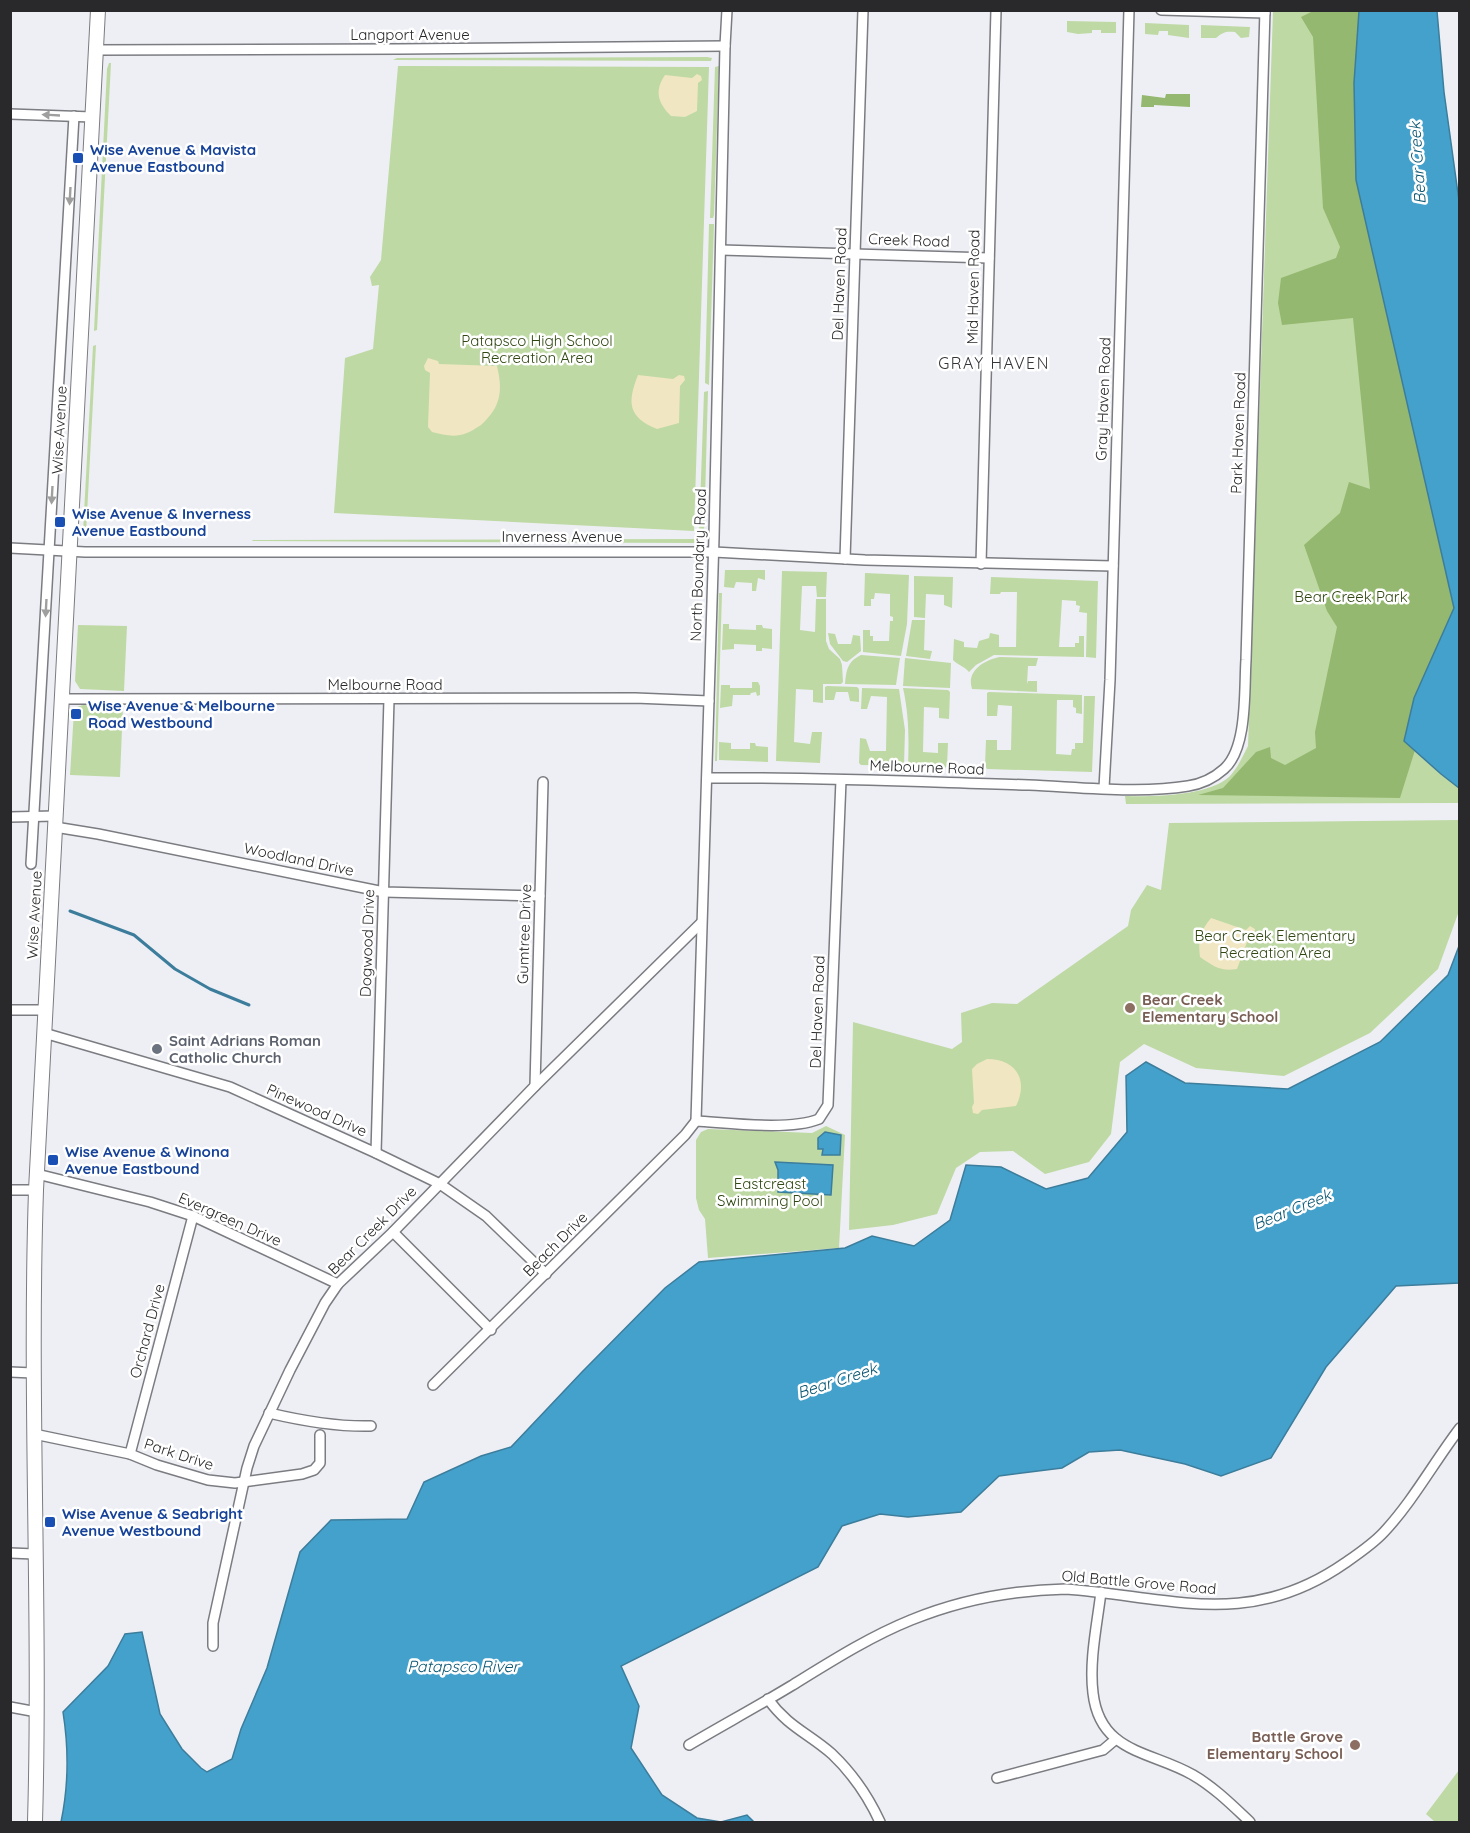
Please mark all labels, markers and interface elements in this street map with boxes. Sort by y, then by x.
street label: Langport Avenue [350,25,470,44]
one-way arrow [42,111,61,120]
water label: Bear Creek [1404,120,1430,205]
place label: Wise Avenue & Mavista Avenue Eastbound [90,140,256,176]
marker: Wise Avenue & Mavista Avenue Eastbound [71,151,85,165]
one-way arrow [65,186,74,205]
street label: Del Haven Road [828,227,850,341]
street label: Creek Road [868,229,950,251]
street label: Mid Haven Road [962,229,984,345]
park label: Patapsco High School Recreation Area [461,331,613,367]
street label: Gray Haven Road [1091,337,1115,461]
district label: GRAY HAVEN [938,353,1050,373]
street label: Park Haven Road [1226,372,1250,494]
street label: Wise Avenue [47,385,71,475]
one-way arrow [48,486,57,505]
street label: North Boundary Road [686,488,710,642]
place label: Wise Avenue & Inverness Avenue Eastbound [72,504,251,540]
marker: Wise Avenue & Inverness Avenue Eastbound [53,515,67,529]
street label: Inverness Avenue [501,527,623,546]
park label: Bear Creek Park [1294,587,1408,606]
one-way arrow [41,599,50,618]
street label: Melbourne Road [327,675,443,694]
place label: Wise Avenue & Melbourne Road Westbound [88,696,275,732]
marker: Wise Avenue & Melbourne Road Westbound [69,707,83,721]
street label: Melbourne Road [869,755,985,779]
street label: Woodland Drive [242,838,356,880]
street label: Wise Avenue [22,870,46,960]
street label: Gumtree Drive [513,884,535,984]
street label: Dogwood Drive [356,889,378,997]
park label: Bear Creek Elementary Recreation Area [1194,926,1356,962]
street label: Del Haven Road [806,955,828,1069]
place label: Bear Creek Elementary School [1142,990,1278,1026]
marker: Bear Creek Elementary School [1123,1001,1137,1015]
place label: Saint Adrians Roman Catholic Church [169,1031,321,1067]
marker: Saint Adrians Roman Catholic Church [150,1042,164,1056]
street label: Pinewood Drive [264,1079,370,1141]
place label: Wise Avenue & Winona Avenue Eastbound [65,1142,229,1178]
marker: Wise Avenue & Winona Avenue Eastbound [46,1153,60,1167]
park label: Eastcreast Swimming Pool [717,1174,823,1210]
street label: Bear Creek Drive [324,1182,420,1278]
water label: Bear Creek [1250,1184,1335,1234]
street label: Evergreen Drive [176,1188,284,1250]
street label: Beach Drive [519,1208,591,1280]
street label: Orchard Drive [125,1282,169,1380]
water label: Bear Creek [795,1357,881,1402]
street label: Park Drive [142,1434,216,1474]
place label: Wise Avenue & Seabright Avenue Westbound [62,1504,243,1540]
marker: Wise Avenue & Seabright Avenue Westbound [43,1515,57,1529]
street label: Old Battle Grove Road [1061,1566,1217,1598]
water label: Patapsco River [407,1656,521,1676]
place label: Battle Grove Elementary School [1207,1727,1343,1763]
marker: Battle Grove Elementary School [1348,1738,1362,1752]

